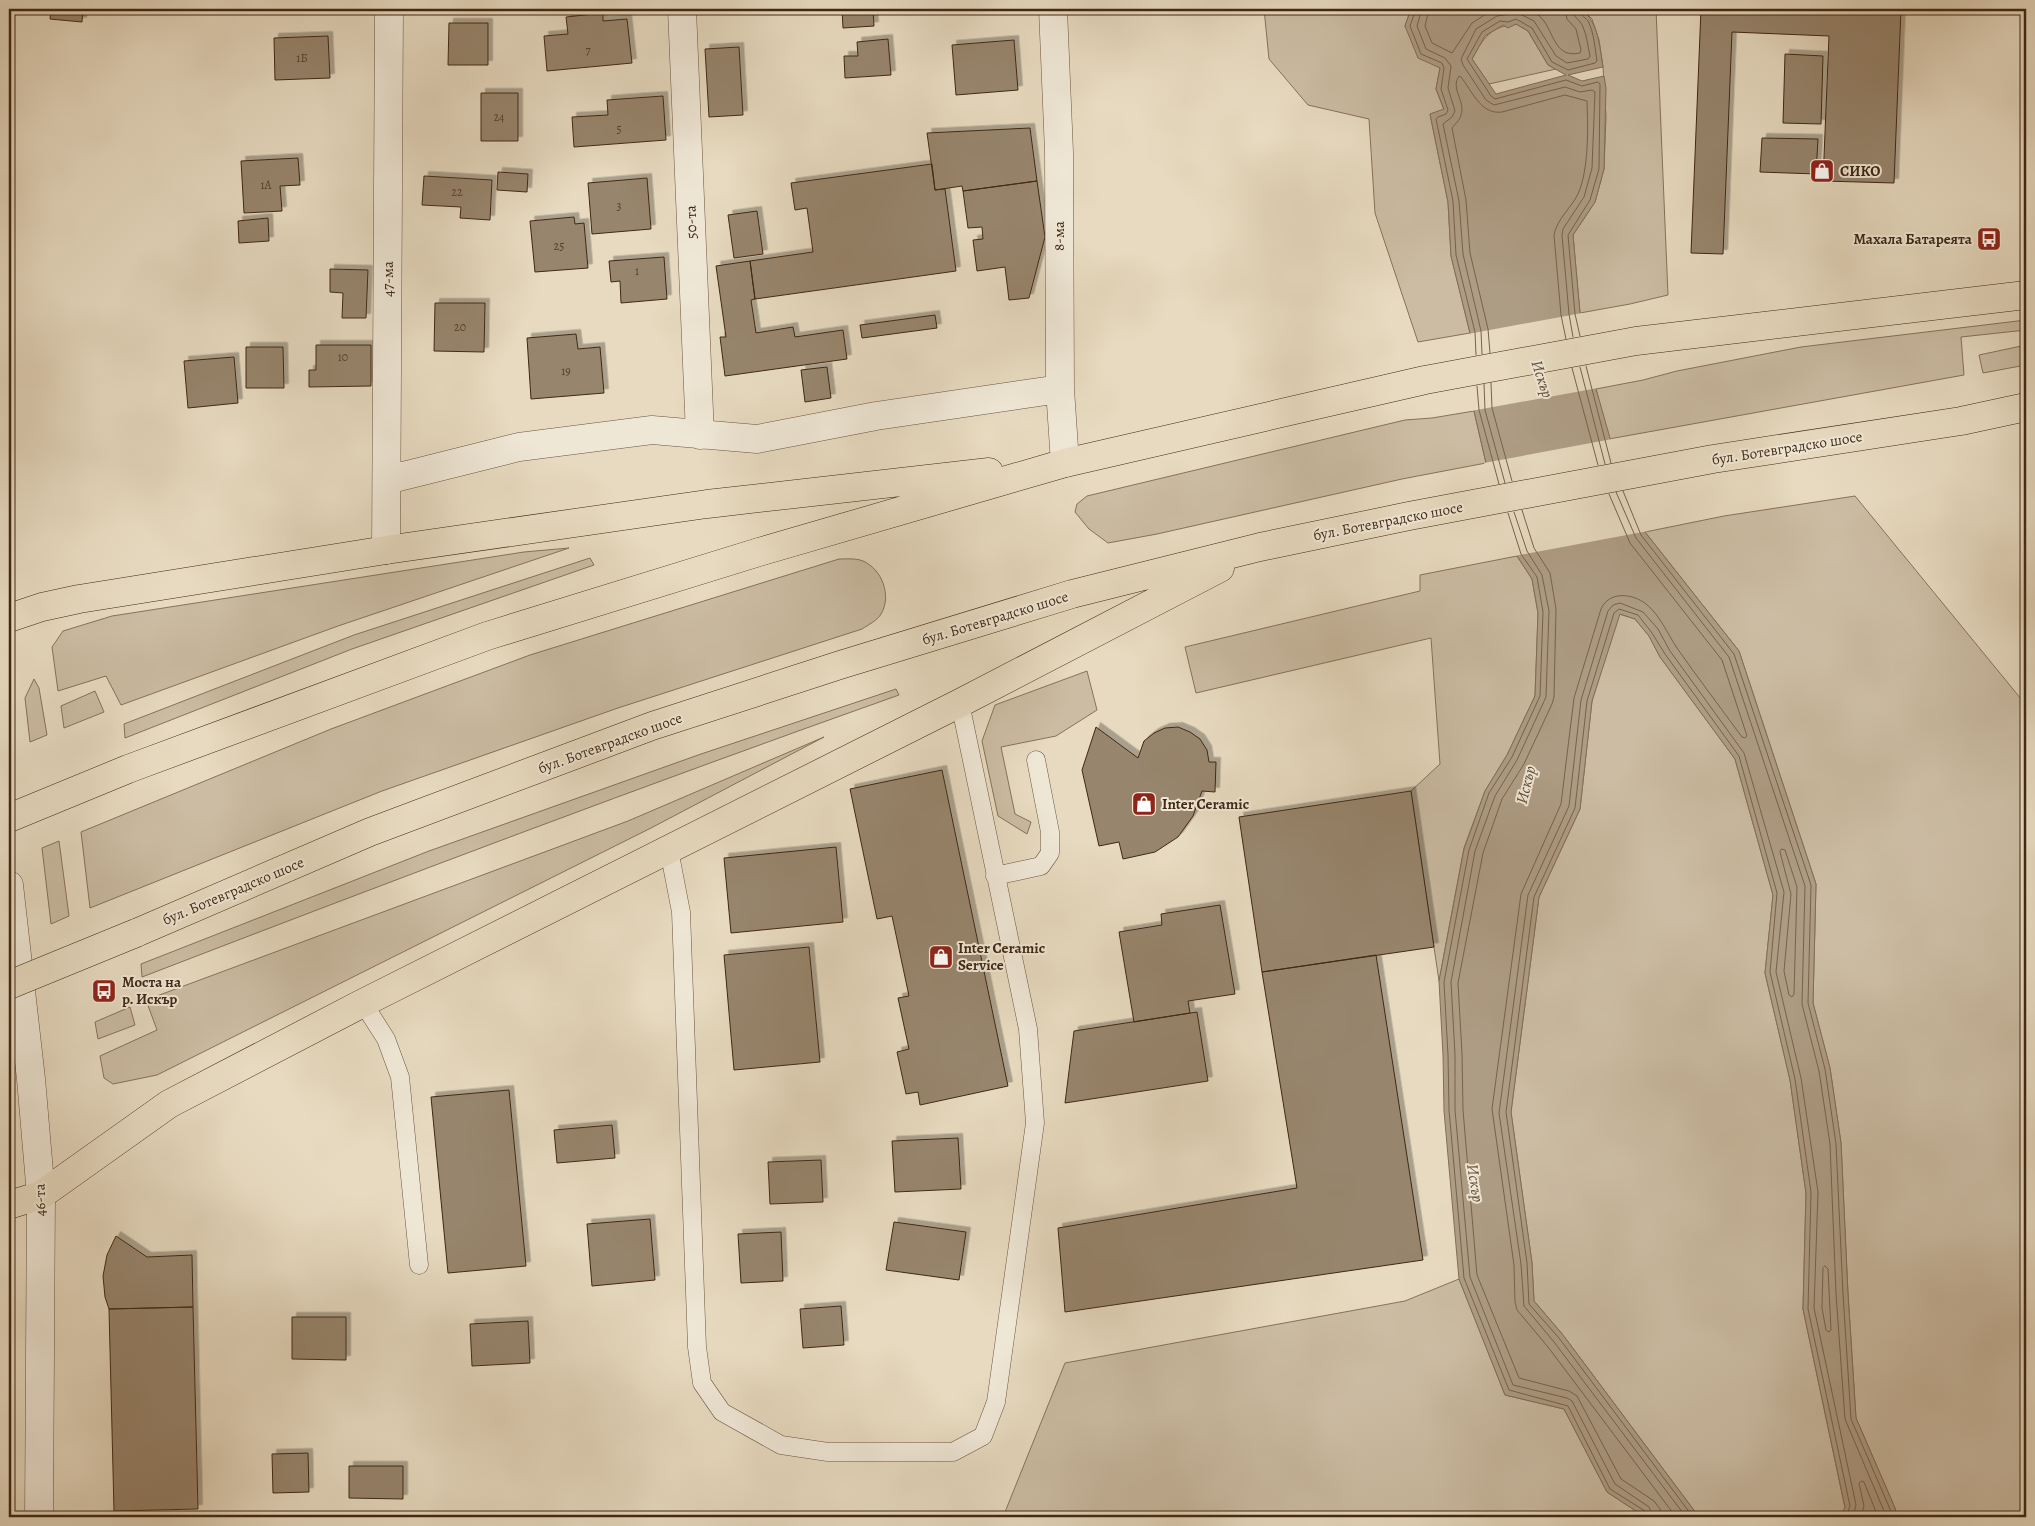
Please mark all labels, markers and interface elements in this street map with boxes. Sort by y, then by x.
house number: 7 [585,42,591,58]
house number: 1Б [296,50,308,66]
house number: 24 [493,109,505,125]
house number: 5 [616,121,622,137]
shop icon: СИКО [1809,158,1835,184]
place label: СИКО [1840,161,1880,181]
house number: 1А [260,177,273,193]
house number: 22 [451,184,463,200]
house number: 3 [617,198,622,214]
street label: 50-та [680,205,702,239]
street label: 8-ма [1049,221,1069,251]
bus stop icon: Махала Батареята [1976,226,2002,252]
place label: Махала Батареята [1853,229,1973,249]
house number: 25 [554,238,564,254]
street label: 47-ма [378,261,398,297]
house number: 1 [635,263,639,279]
house number: 20 [454,319,466,335]
house number: 10 [338,349,348,365]
water label: Искър [1526,357,1558,401]
house number: 19 [561,363,571,379]
street label: бул. Ботевградско шосе [1710,426,1864,470]
street label: бул. Ботевградско шосе [1311,497,1465,545]
street label: бул. Ботевградско шосе [919,586,1071,650]
street label: бул. Ботевградско шосе [535,708,685,778]
water label: Искър [1511,764,1541,806]
shop icon: Inter Ceramic [1131,791,1157,817]
place label: Inter Ceramic [1162,794,1249,814]
street label: бул. Ботевградско шосе [159,852,307,930]
place label: Inter Ceramic Service [958,938,1045,975]
shop icon: Inter Ceramic Service [928,944,954,970]
place label: Моста на р. Искър [122,972,182,1009]
bus stop icon: Моста на р. Искър [91,978,117,1004]
water label: Искър [1461,1162,1489,1204]
street label: 46-та [29,1183,51,1217]

